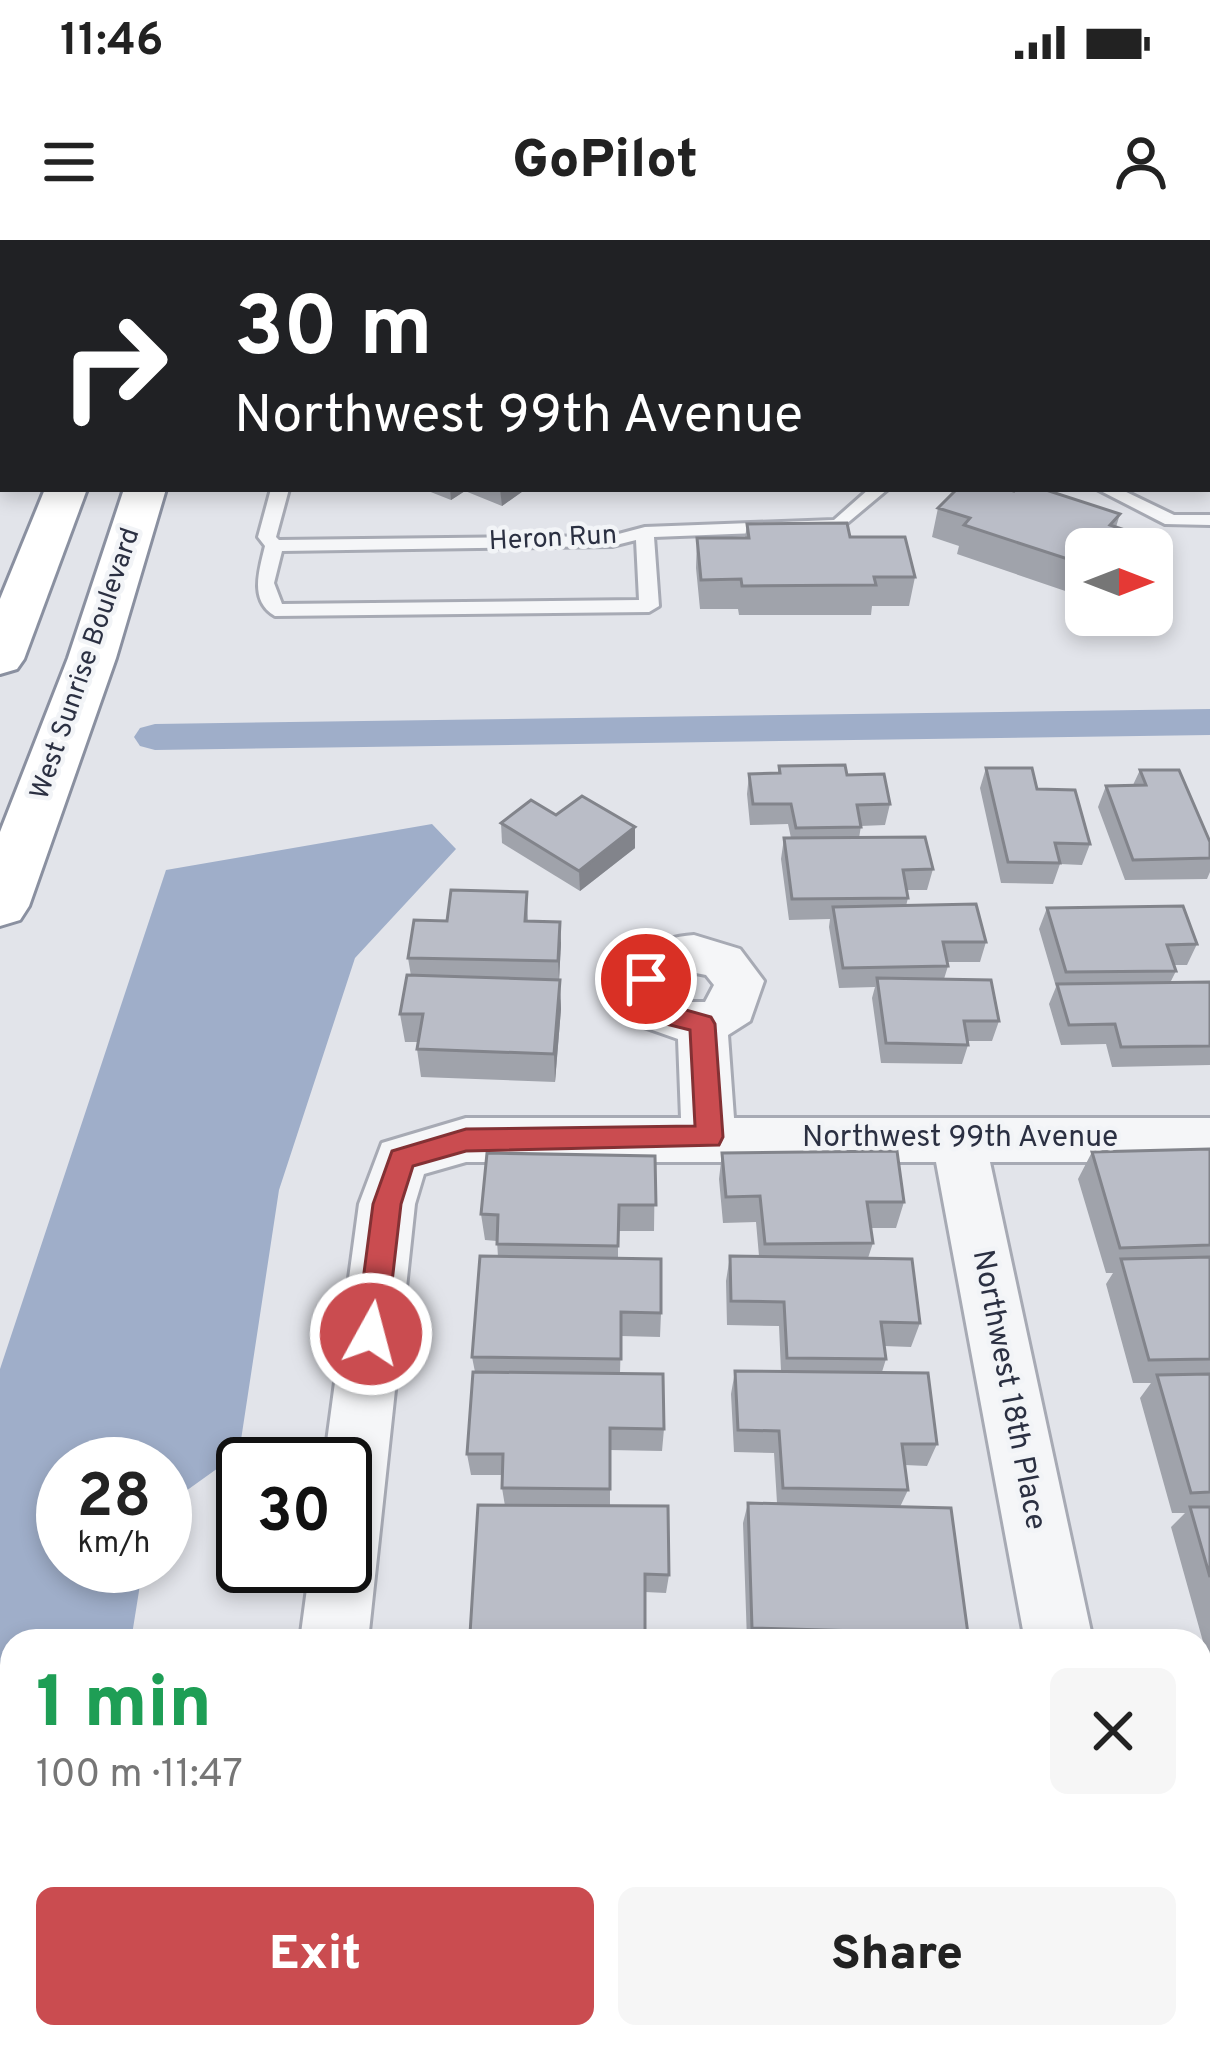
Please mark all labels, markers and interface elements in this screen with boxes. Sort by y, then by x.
text: 11:46 [60,14,164,71]
text: GoPilot [512,128,698,197]
icon: menu [36,129,102,195]
icon: person [1108,129,1174,195]
text: 30 m [234,279,433,385]
icon: right [36,288,192,444]
text: Northwest 99th Avenue [234,383,803,452]
street label: Heron Run [488,519,618,559]
street label: West Sunrise Boulevard [24,524,148,804]
north arrow [1065,528,1173,636]
map controls [1065,528,1173,636]
pin [595,928,697,1030]
icon: arrive [613,946,679,1012]
street label: Northwest 99th Avenue [802,1120,1118,1157]
street label: Northwest 18th Place [963,1247,1053,1533]
position arrow [308,1271,434,1397]
speed limit sign: 30 [216,1437,372,1593]
text: 28 [77,1462,151,1538]
text: km/h [78,1526,150,1563]
text: 1 min [36,1661,212,1753]
button: close [1050,1668,1176,1794]
text: 100 m · 11:47 [36,1752,243,1801]
button: Exit [36,1887,594,2025]
button: Share [618,1887,1176,2025]

